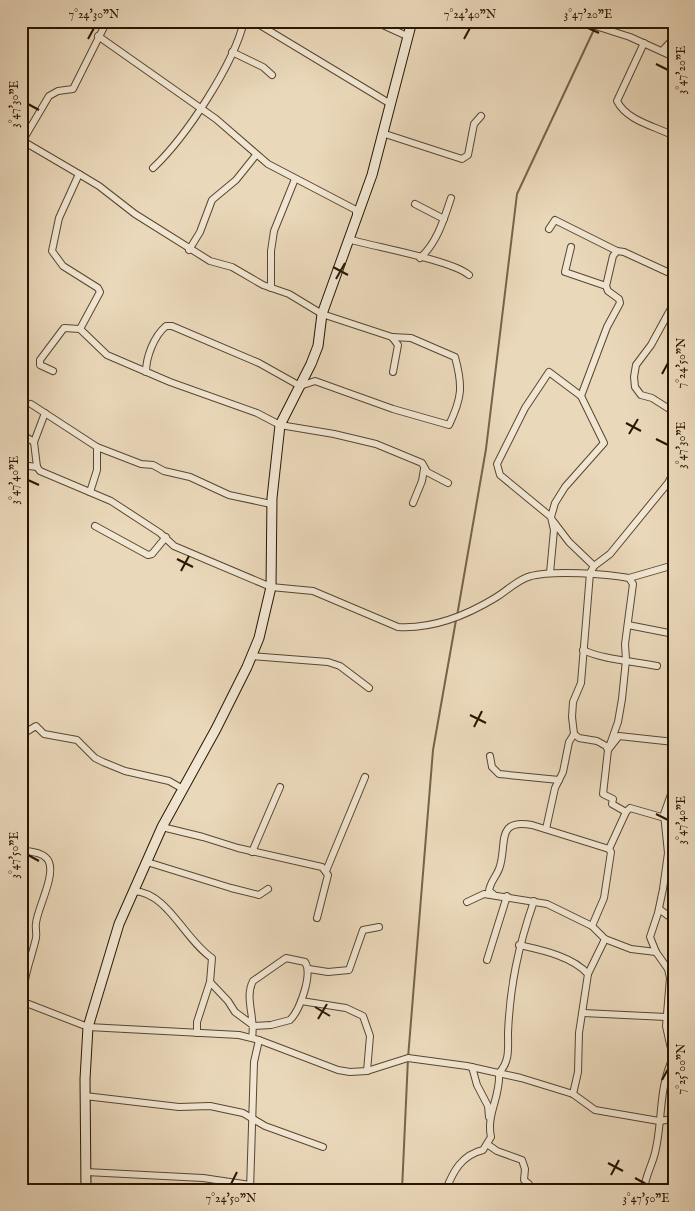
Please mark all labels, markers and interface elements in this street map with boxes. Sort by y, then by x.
text: 7°24'30"N [69,7,120,22]
text: 7°24'40"N [444,7,497,22]
text: 3°47'20"E [564,7,612,22]
text: 3°47'20"E [674,46,689,94]
text: 3°47'30"E [7,80,22,128]
text: 7°24'50"N [674,337,689,388]
text: 3°47'30"E [674,421,689,469]
text: 3°47'40"E [7,456,22,504]
text: 3°47'40"E [674,796,689,844]
text: 3°47'50"E [7,831,22,879]
text: 7°25'00"N [674,1043,689,1094]
text: 7°24'50"N [206,1191,257,1206]
text: 3°47'50"E [622,1191,670,1206]

